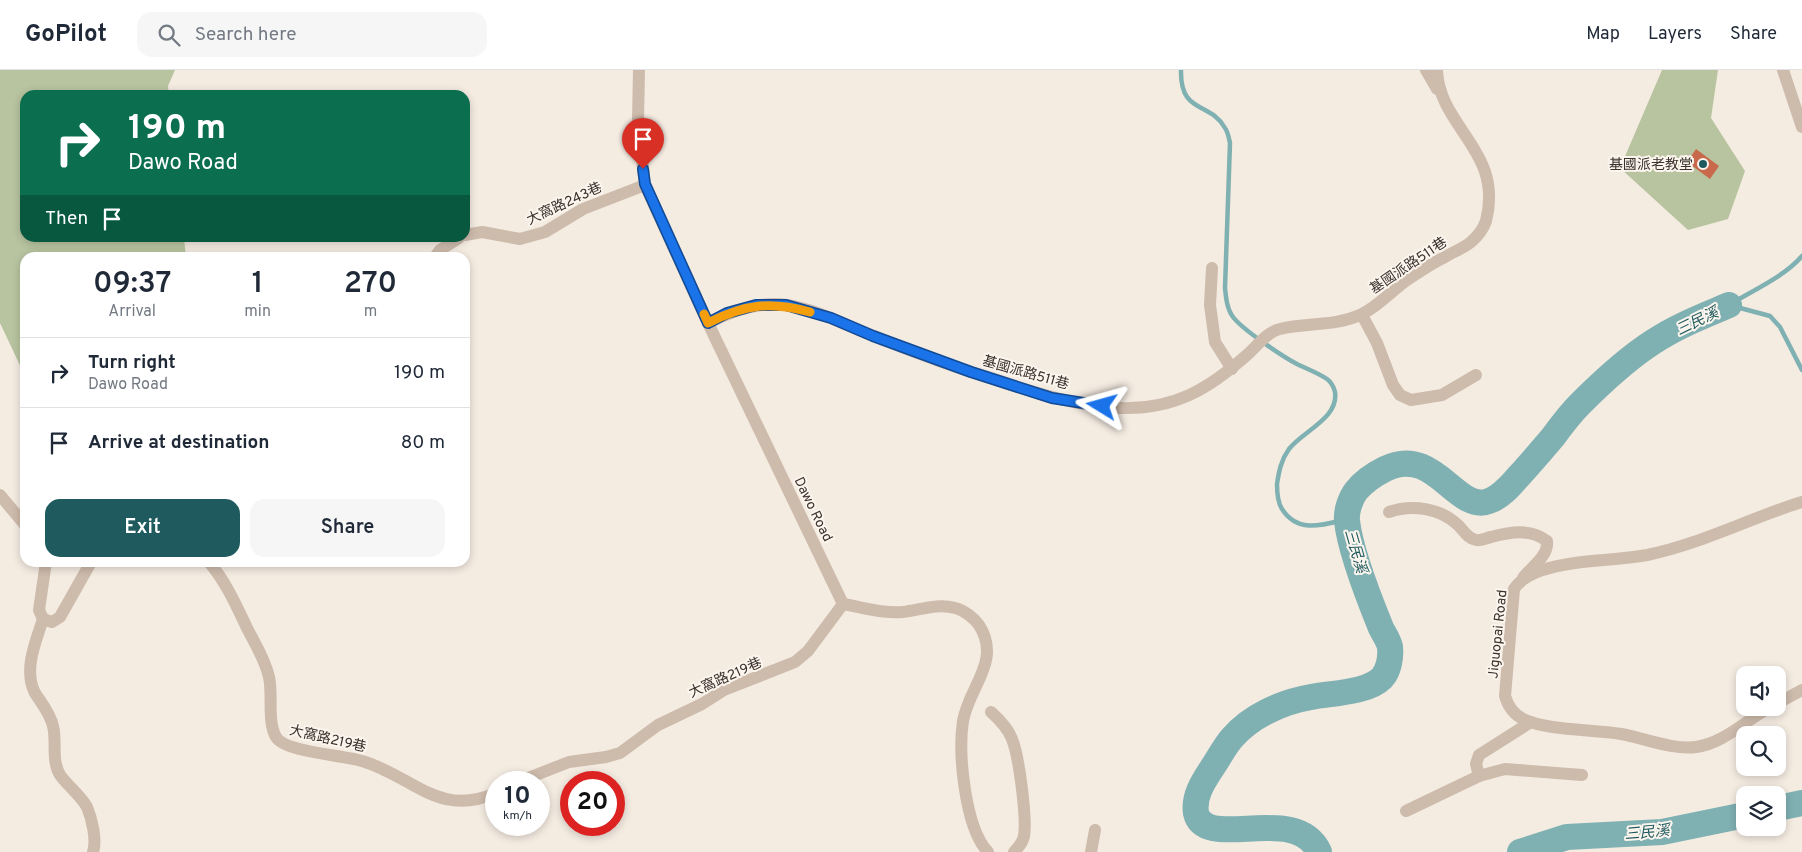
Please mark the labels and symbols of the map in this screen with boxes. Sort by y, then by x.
pin [622,118,664,169]
place label: 基國派老教堂 [1609,157,1693,174]
marker: 基國派老教堂 [1697,158,1709,170]
street label: 大窩路243巷 [524,179,605,229]
street label: 基國派路511巷 [1367,234,1451,298]
water label: 三民溪 [1673,303,1724,341]
street label: 基國派路511巷 [980,353,1071,394]
position arrow [1075,379,1127,431]
street label: Dawo Road [790,475,836,545]
water label: 三民溪 [1339,527,1370,578]
street label: Jiguopai Road [1485,589,1512,679]
street label: 大窩路219巷 [686,655,765,702]
street label: 大窩路219巷 [288,722,368,757]
speed limit sign: 20 [560,771,625,836]
water label: 三民溪 [1624,822,1672,845]

